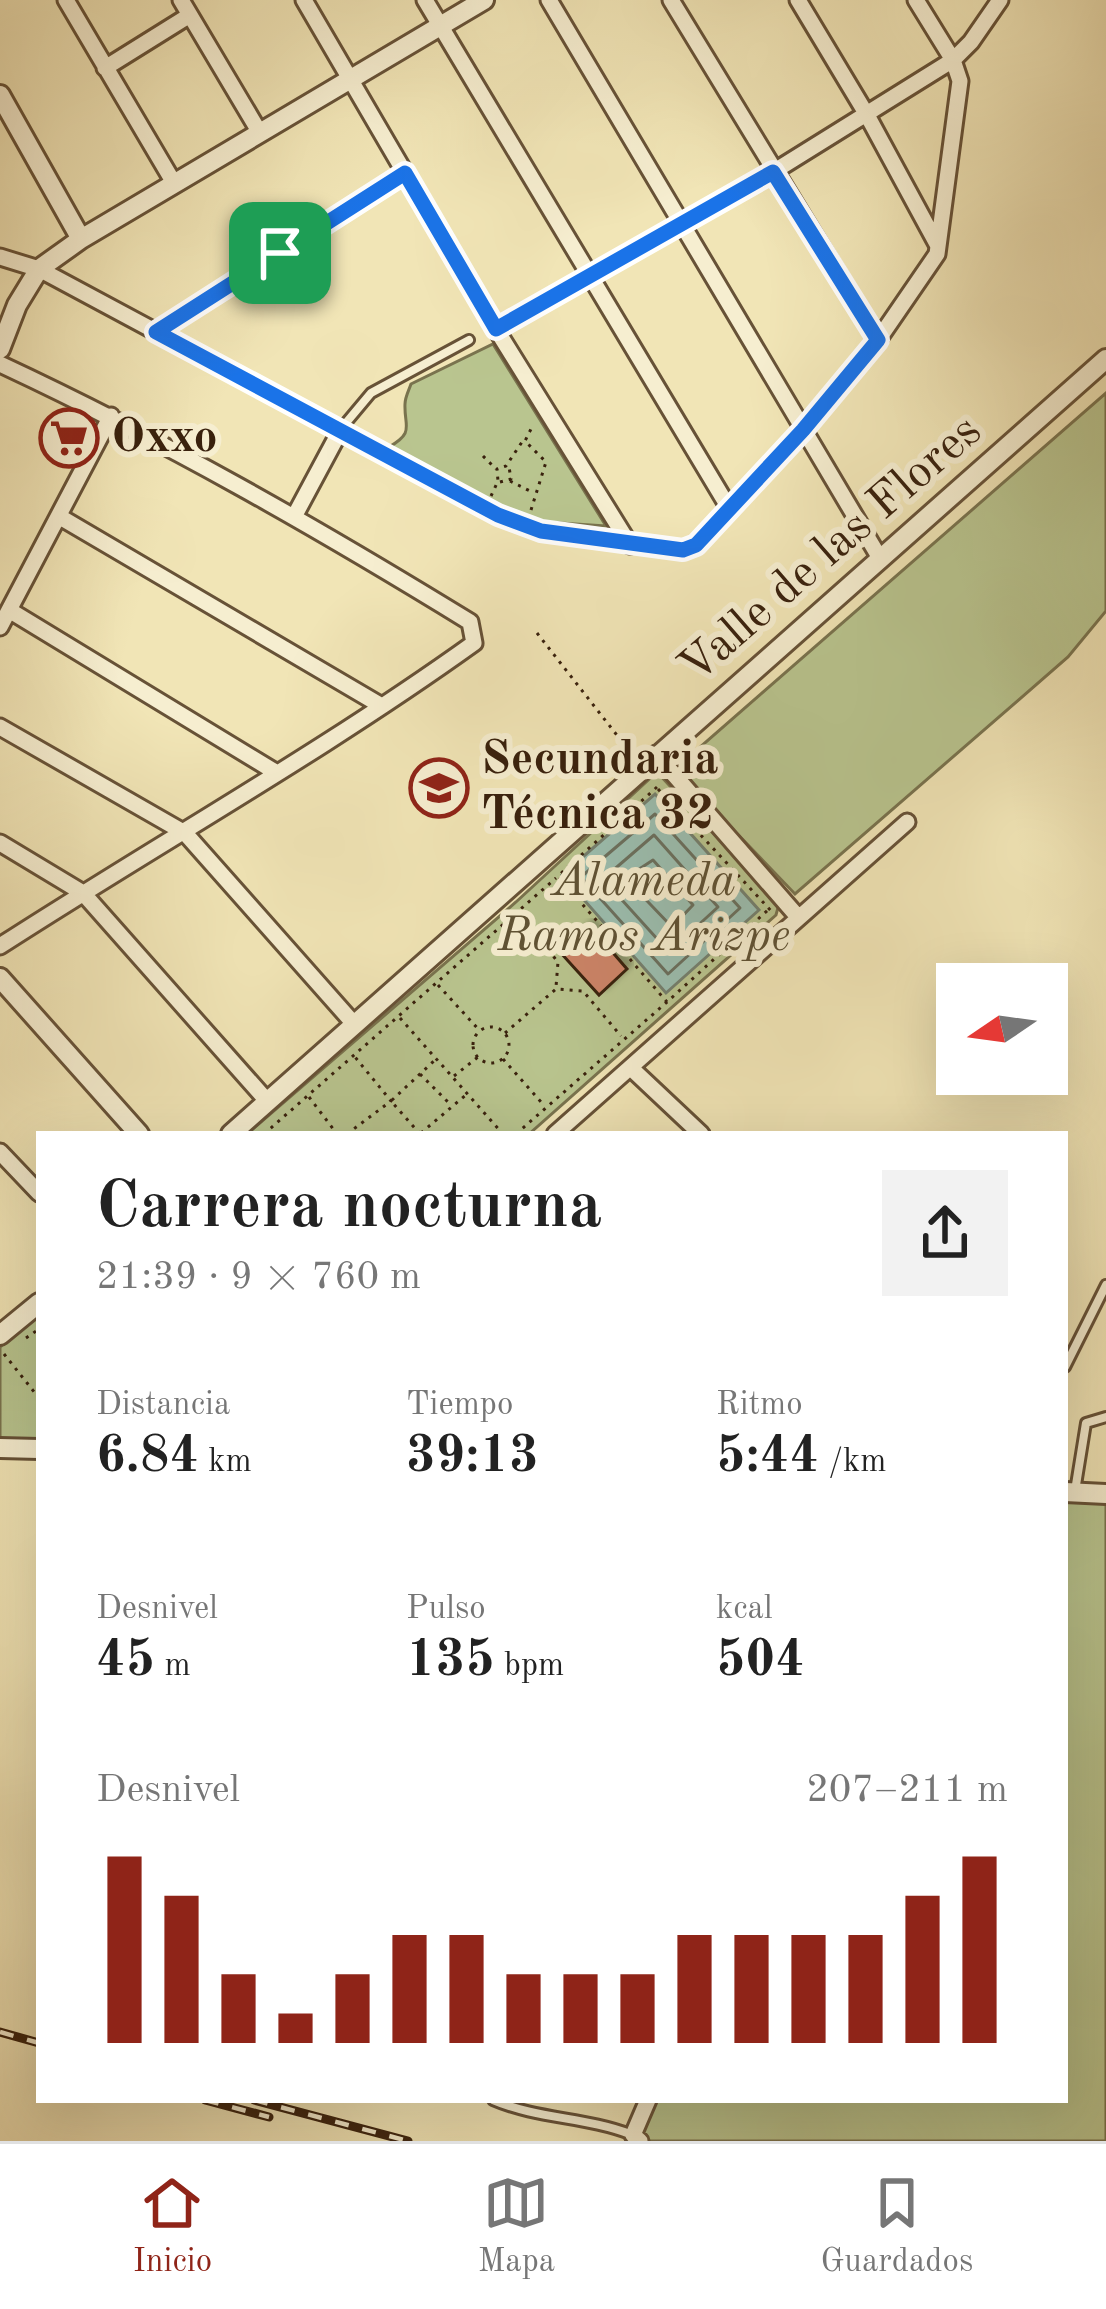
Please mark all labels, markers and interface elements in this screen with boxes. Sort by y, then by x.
pin [229,202,331,304]
icon: arrive [247,220,313,286]
supermarket icon: Oxxo [38,407,100,469]
street label: Valle de las Flores [671,407,991,693]
place label: Oxxo [111,414,218,462]
place label: Secundaria Técnica 32 [481,736,719,839]
school or university icon: Secundaria Técnica 32 [408,757,470,819]
park label: Alameda Ramos Arizpe [496,858,791,961]
north arrow [936,963,1068,1095]
map controls [936,963,1068,1095]
button: share [882,1170,1008,1296]
text: Carrera nocturna [96,1176,602,1242]
text: 21:39 · 9 × 760 m [96,1258,421,1297]
text: Distancia [96,1389,230,1422]
text: Tiempo [406,1389,513,1422]
text: Ritmo [716,1389,803,1422]
text: 6.84 [96,1432,199,1483]
text: 39:13 [406,1432,539,1483]
text: 5:44 [716,1432,819,1483]
text: km [199,1446,252,1479]
text: /km [819,1446,886,1479]
text: Desnivel [96,1593,218,1626]
text: Pulso [406,1593,486,1626]
text: kcal [716,1593,773,1626]
text: 45 [96,1636,155,1687]
text: 135 [406,1636,495,1687]
text: 504 [716,1636,805,1687]
text: m [155,1650,191,1683]
text: bpm [495,1650,564,1683]
text: Desnivel [96,1771,240,1810]
text: 207–211 m [806,1771,1008,1810]
tab: Inicio [133,2170,212,2283]
tab: Mapa [478,2170,555,2283]
tab: Guardados [821,2170,973,2283]

